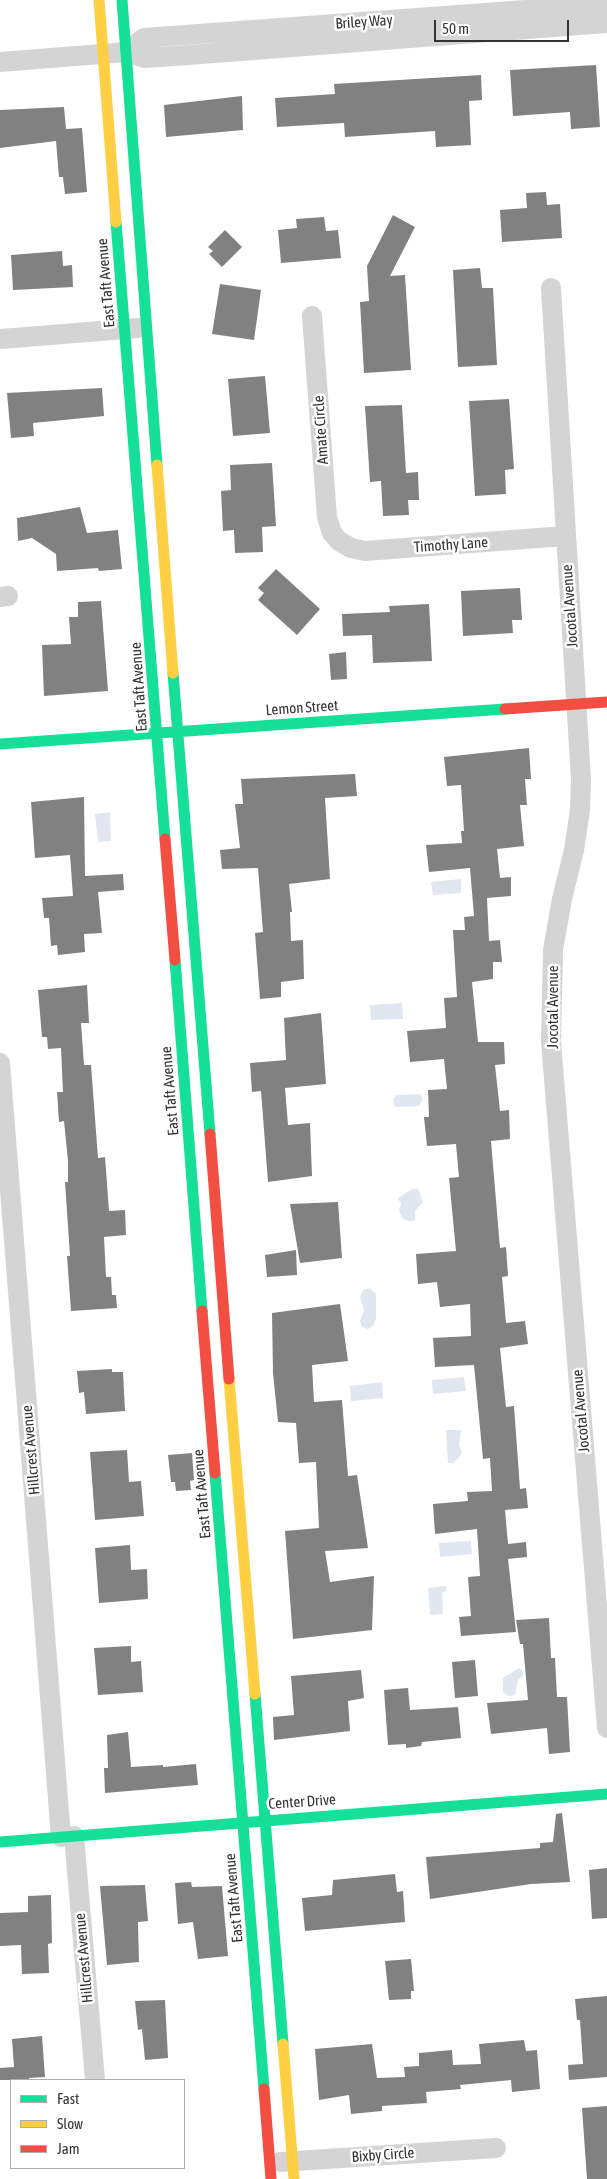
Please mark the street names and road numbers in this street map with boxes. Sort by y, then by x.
street label: Briley Way [335,11,393,33]
street label: East Taft Avenue [93,238,119,328]
street label: Amate Circle [310,395,332,465]
street label: Timothy Lane [413,533,489,557]
street label: Jocotal Avenue [558,564,582,648]
street label: East Taft Avenue [127,642,151,732]
street label: Lemon Street [265,696,339,720]
street label: Jocotal Avenue [544,965,562,1049]
street label: East Taft Avenue [157,1046,183,1136]
street label: Jocotal Avenue [568,1369,594,1453]
street label: Hillcrest Avenue [18,1404,44,1496]
street label: East Taft Avenue [189,1449,215,1539]
street label: Center Drive [268,1791,336,1813]
street label: East Taft Avenue [221,1853,247,1943]
street label: Hillcrest Avenue [71,1912,97,2004]
street label: Bixby Circle [351,2144,415,2166]

